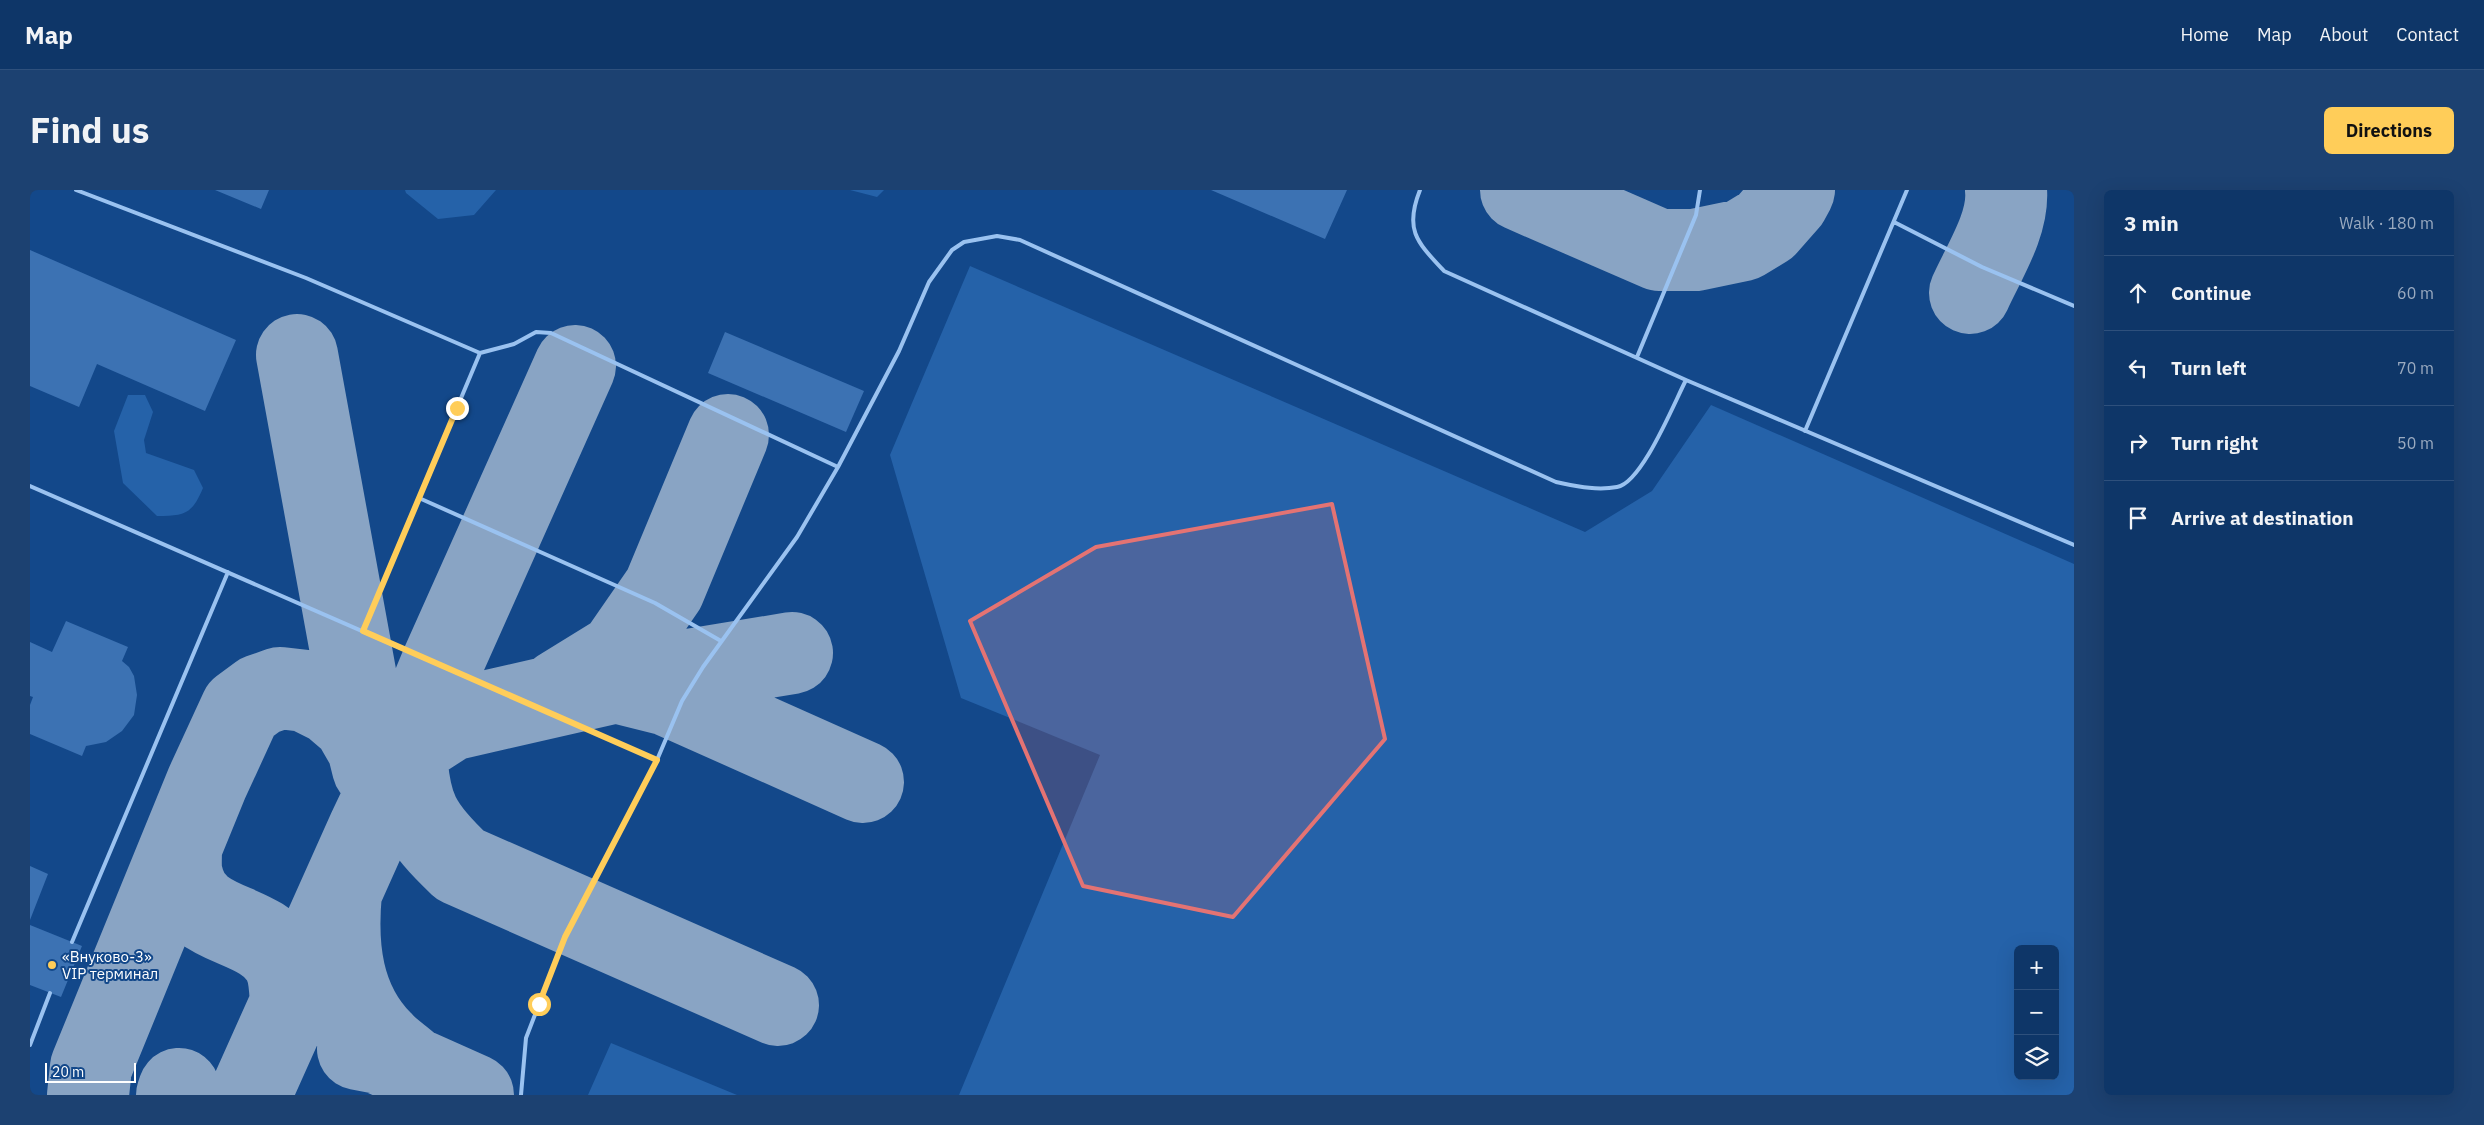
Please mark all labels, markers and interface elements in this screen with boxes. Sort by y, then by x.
text: Map [25,19,73,51]
text: Home [2181,23,2229,46]
text: Map [2257,23,2292,46]
text: About [2320,23,2368,46]
text: Contact [2396,23,2459,46]
text: Find us [30,107,149,153]
button: Directions [2324,107,2454,154]
text: 3 min [2124,209,2179,237]
text: Walk · 180 m [2339,213,2434,233]
icon: ahead [2124,279,2152,307]
text: Continue [2171,281,2251,305]
text: 60 m [2397,283,2434,303]
icon: left [2124,354,2152,382]
text: Turn left [2171,356,2247,380]
text: 70 m [2397,358,2434,378]
route end [446,397,469,420]
icon: right [2124,429,2152,457]
text: Turn right [2171,431,2258,455]
text: 50 m [2397,433,2434,453]
icon: arrive [2124,504,2152,532]
text: Arrive at destination [2171,506,2354,530]
map controls [2014,945,2059,1080]
button: + [2014,945,2059,990]
place label: «Внуково-3» VIP терминал [62,947,158,983]
marker: «Внуково-3» VIP терминал [46,959,58,971]
button: − [2014,990,2059,1035]
route start [528,993,551,1016]
button: layers [2014,1035,2059,1080]
scale bar [45,1060,136,1083]
text: 20 m [52,1063,84,1081]

